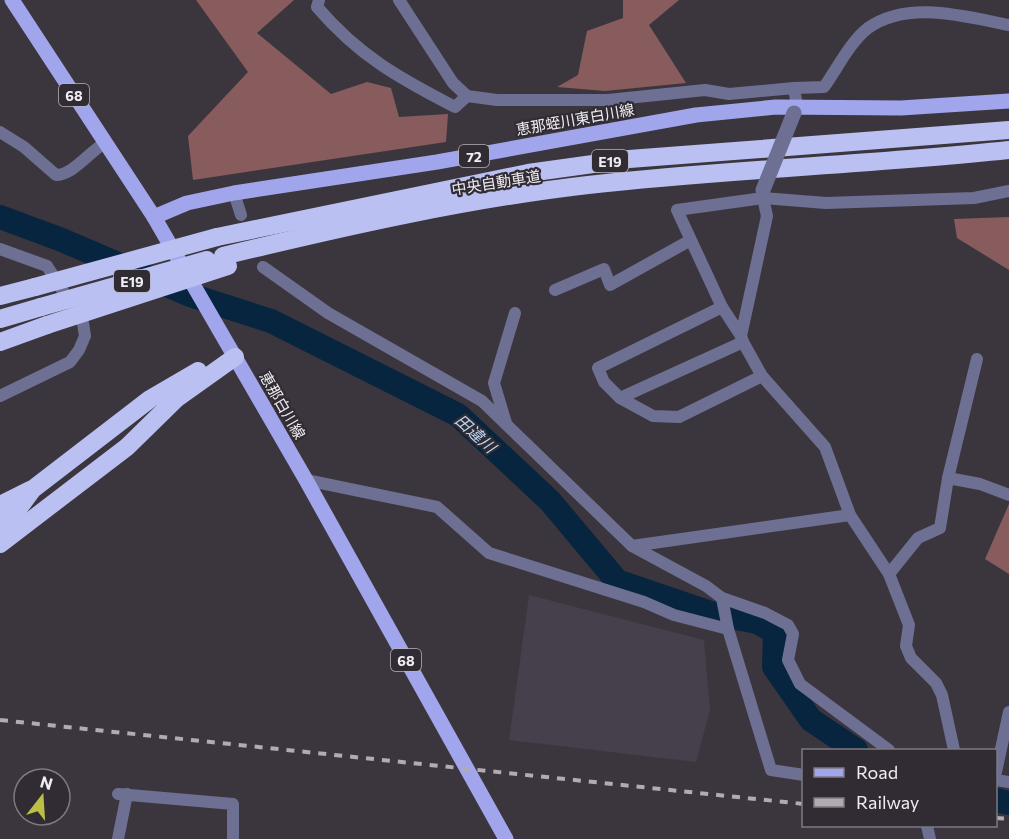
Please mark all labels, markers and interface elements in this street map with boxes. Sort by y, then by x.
road number: 68 [59,84,89,106]
street label: 恵那蛭川東白川線 [514,100,636,138]
road number: 72 [459,145,489,167]
road number: E19 [592,150,628,172]
street label: 中央自動車道 [450,166,542,198]
road number: E19 [114,270,150,292]
street label: 恵那白川線 [256,368,310,442]
water label: 田違川 [452,410,502,457]
road number: 68 [391,649,421,671]
legend [802,749,997,827]
text: Road [856,761,898,783]
north arrow [12,767,72,827]
text: N [38,771,55,793]
text: Railway [856,791,919,813]

